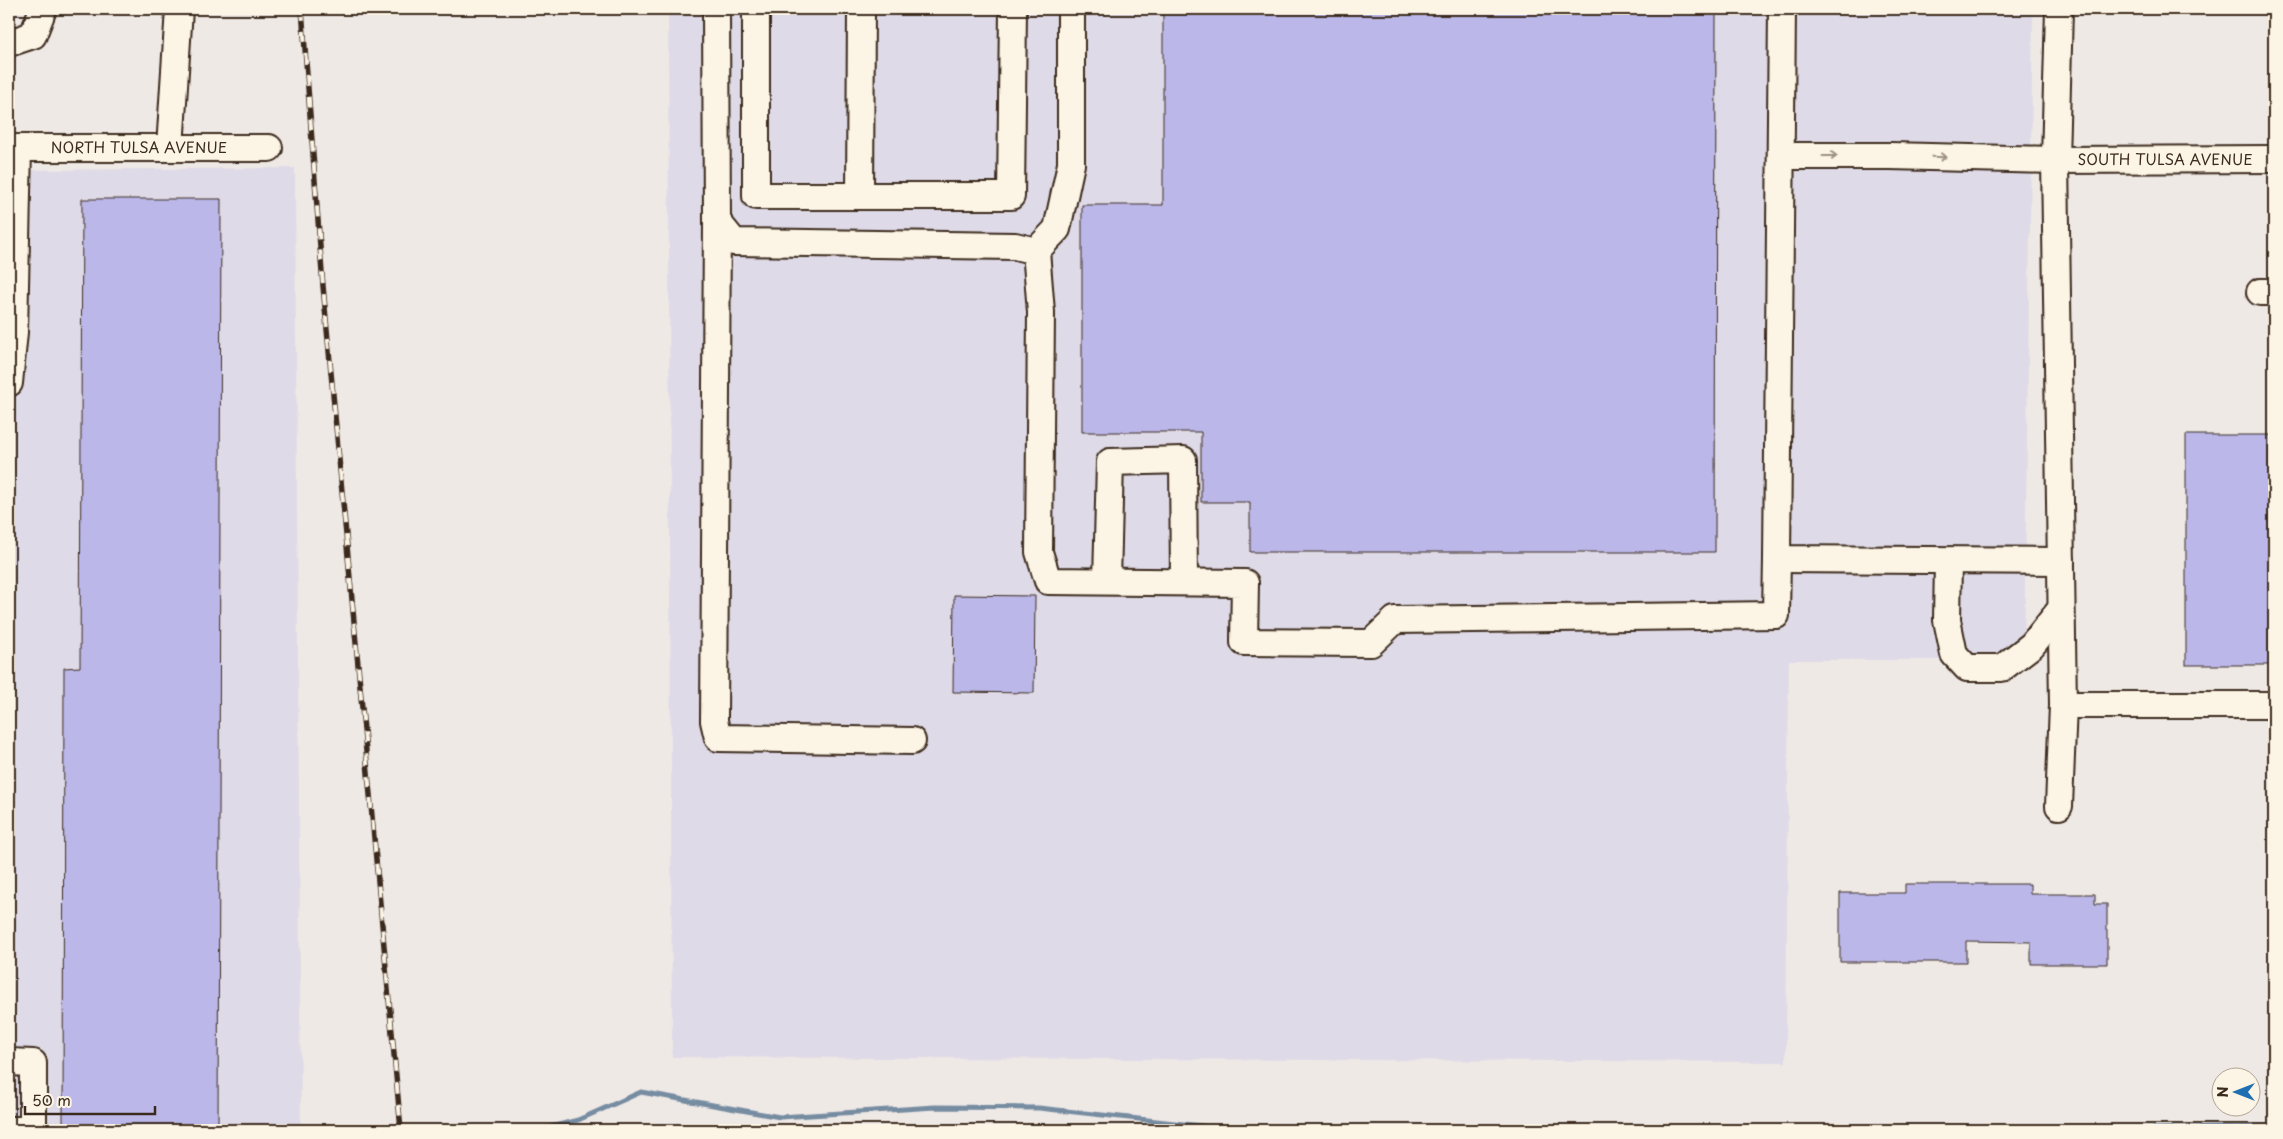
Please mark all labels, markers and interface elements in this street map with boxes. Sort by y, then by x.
street label: NORTH TULSA AVENUE [51,135,227,158]
street label: SOUTH TULSA AVENUE [2077,147,2253,170]
one-way arrow [1821,151,1837,161]
one-way arrow [1930,152,1946,162]
north arrow [2210,1066,2260,1116]
scale bar [25,1084,155,1116]
text: N [2212,1086,2233,1098]
text: 50 m [32,1088,71,1111]

